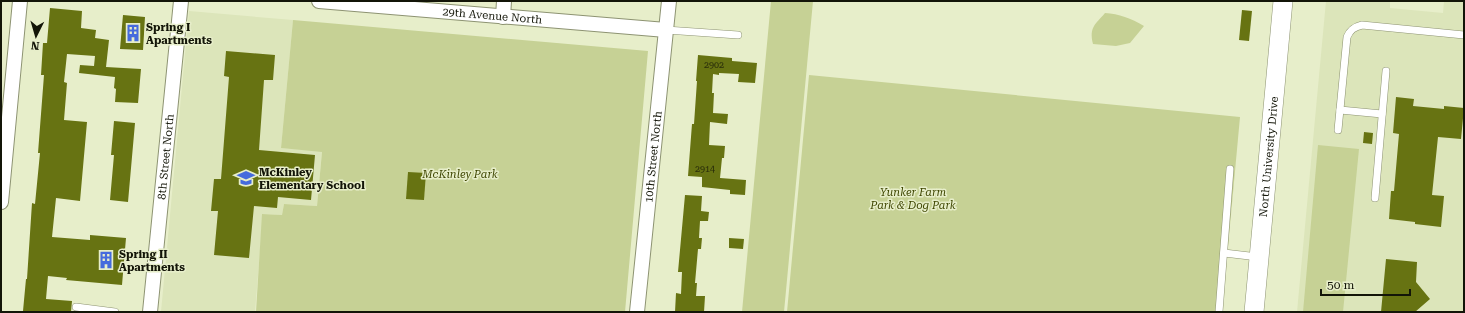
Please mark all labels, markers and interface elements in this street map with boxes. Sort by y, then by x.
street label: 29th Avenue North [442,5,543,27]
north arrow [16,16,56,56]
place label: Spring I Apartments [146,21,212,47]
building icon: Spring I Apartments [123,23,143,43]
text: N [30,39,40,52]
house number: 2902 [704,60,724,70]
street label: North University Drive [1257,96,1281,218]
street label: 10th Street North [642,110,665,203]
street label: 8th Street North [155,113,177,200]
house number: 2914 [695,164,715,174]
place label: McKinley Elementary School [259,166,365,192]
school or university icon: McKinley Elementary School [236,168,256,188]
park label: McKinley Park [421,168,498,181]
park label: Yunker Farm Park & Dog Park [869,186,956,212]
place label: Spring II Apartments [119,248,185,274]
building icon: Spring II Apartments [96,250,116,270]
scale bar [1321,271,1410,297]
text: 50 m [1327,278,1354,292]

